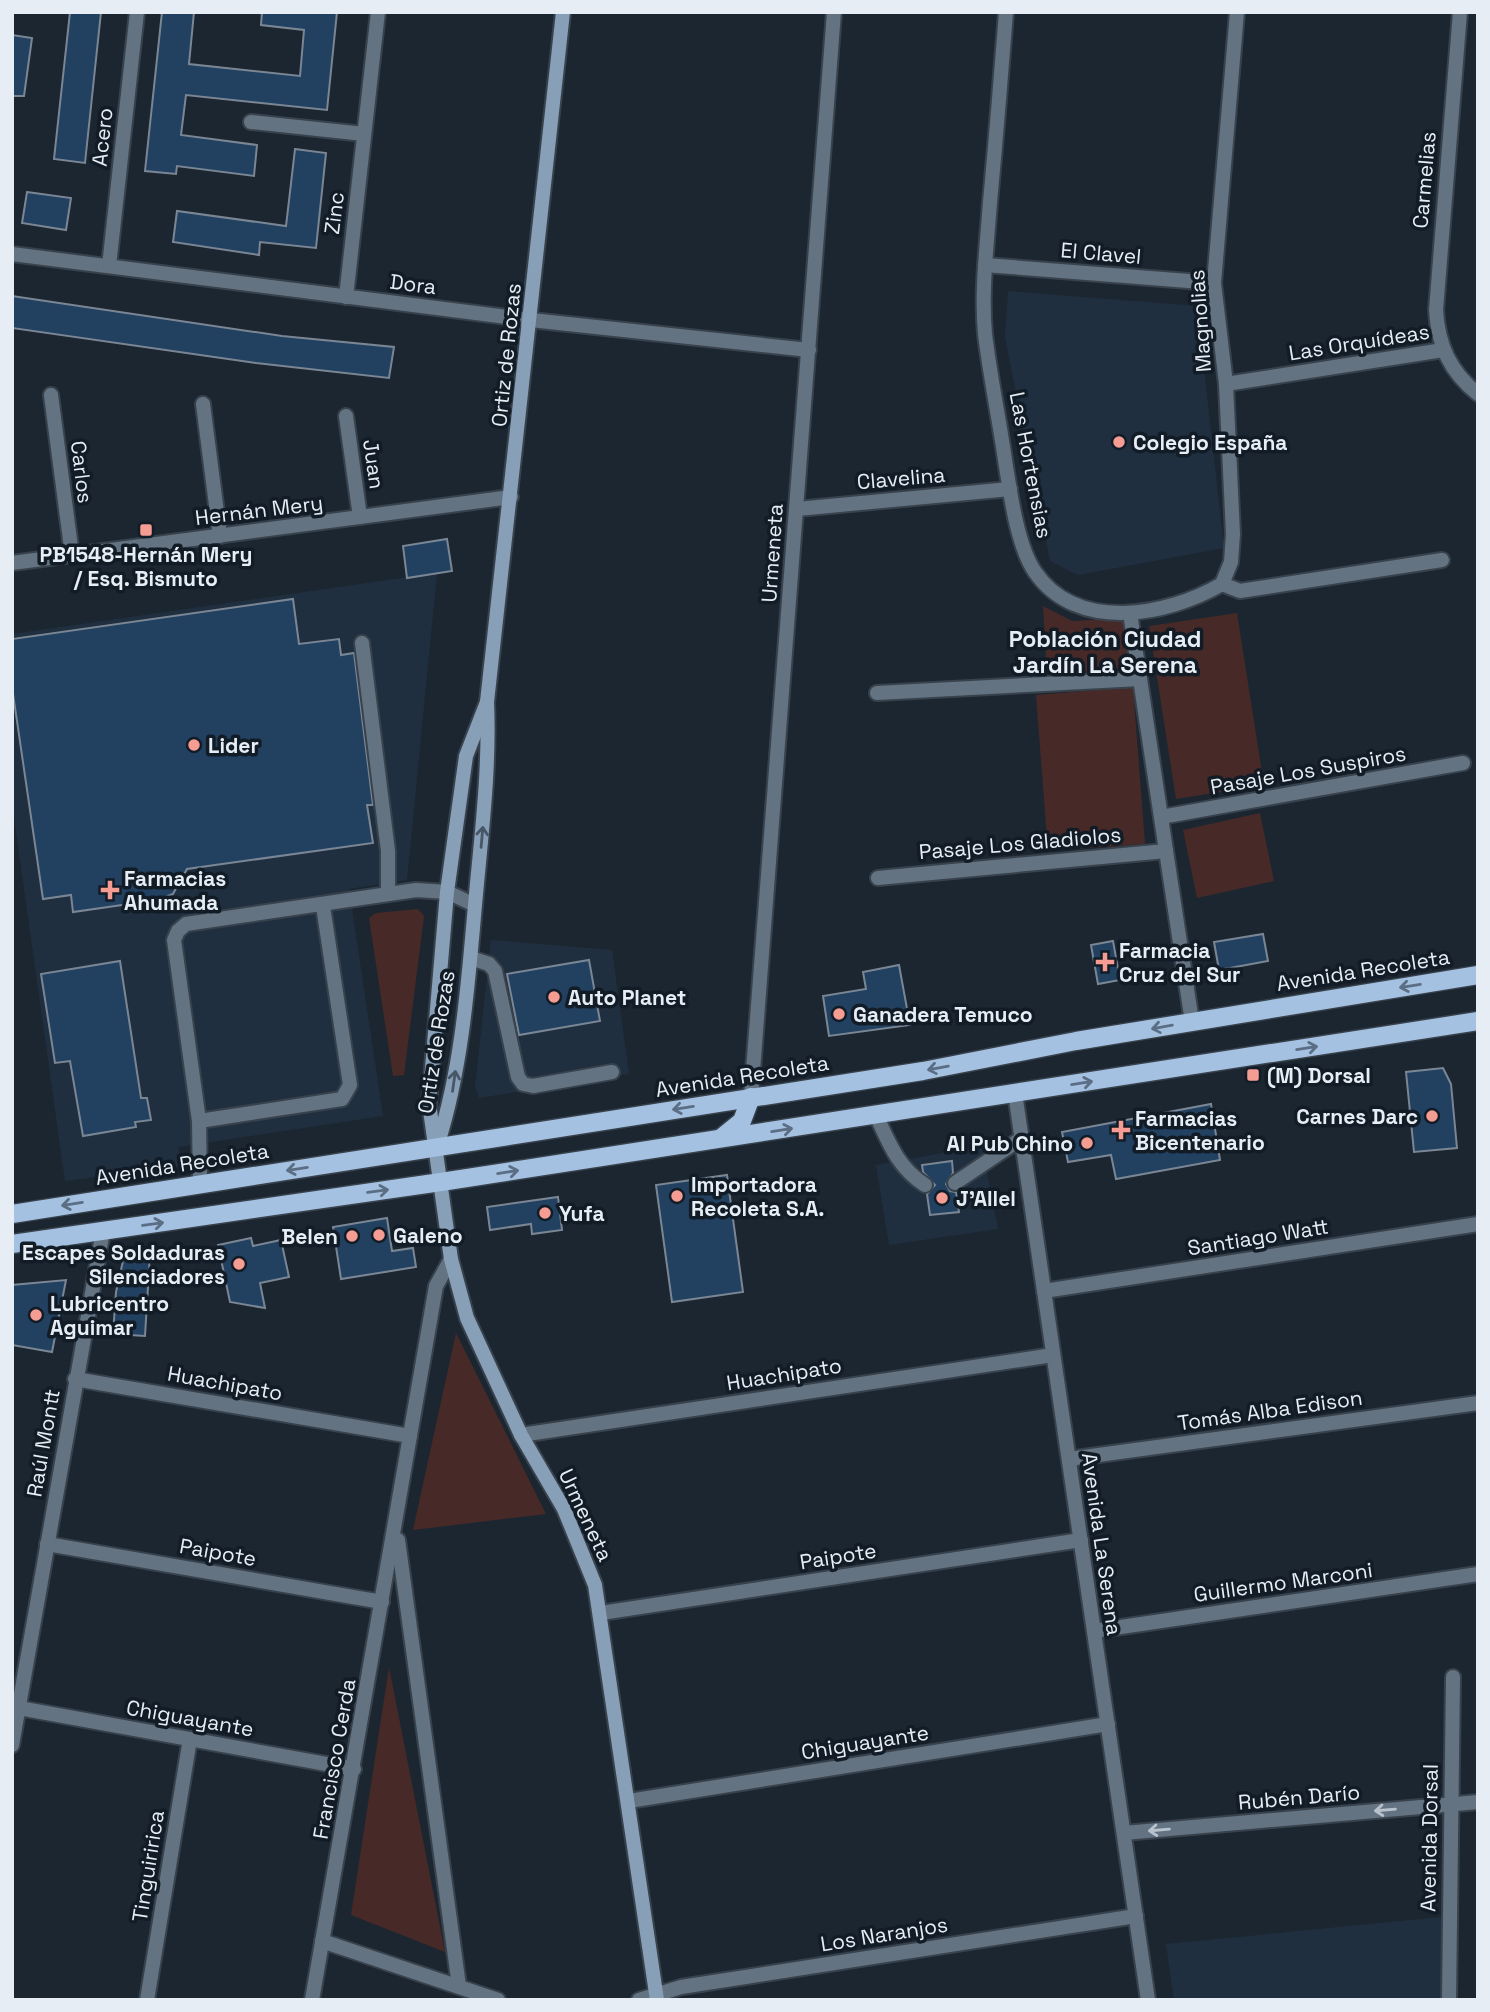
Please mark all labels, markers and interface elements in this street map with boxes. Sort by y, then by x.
street label: Acero [86,106,118,168]
street label: Carmelias [1406,130,1442,230]
street label: Zinc [318,190,350,236]
street label: El Clavel [1059,236,1143,270]
street label: Dora [388,268,438,300]
street label: Magnolias [1183,269,1217,373]
street label: Ortiz de Rozas [485,282,527,428]
street label: Las Orquídeas [1287,318,1431,366]
street label: Las Hortensias [1004,390,1058,540]
place label: Colegio España [1133,429,1288,456]
marker: Colegio España [1111,434,1127,450]
street label: Juan [357,437,391,491]
street label: Carlos [65,439,99,505]
street label: Clavelina [856,461,946,495]
street label: Hernán Mery [193,489,325,531]
street label: Urmeneta [755,503,789,603]
marker: PB1548-Hernán Mery / Esq. Bismuto [138,522,154,538]
place label: PB1548-Hernán Mery / Esq. Bismuto [39,541,253,592]
district label: Población Ciudad Jardín La Serena [1009,624,1201,680]
place label: Lider [208,732,259,759]
marker: Lider [186,737,202,753]
street label: Pasaje Los Suspiros [1208,739,1408,801]
street label: Pasaje Los Gladiolos [918,821,1122,865]
one-way arrow [475,826,488,849]
place label: Farmacias Ahumada [124,865,226,916]
marker: Farmacias Ahumada [102,882,118,898]
place label: Farmacia Cruz del Sur [1119,937,1240,988]
street label: Avenida Recoleta [1274,943,1452,997]
marker: Farmacia Cruz del Sur [1097,954,1113,970]
street label: Ortiz de Rozas [411,969,461,1115]
one-way arrow [1400,980,1422,993]
place label: Auto Planet [568,984,686,1011]
marker: Auto Planet [546,989,562,1005]
place label: Ganadera Temuco [853,1001,1033,1028]
marker: Ganadera Temuco [831,1006,847,1022]
one-way arrow [1151,1021,1174,1034]
one-way arrow [1295,1041,1318,1054]
street label: Avenida Recoleta [653,1049,831,1103]
one-way arrow [927,1062,950,1075]
place label: (M) Dorsal [1267,1062,1371,1089]
marker: (M) Dorsal [1245,1067,1261,1083]
one-way arrow [447,1070,460,1093]
one-way arrow [1070,1076,1093,1089]
one-way arrow [672,1102,695,1115]
place label: Carnes Darc [1296,1103,1418,1130]
place label: Farmacias Bicentenario [1135,1105,1265,1156]
marker: Carnes Darc [1424,1108,1440,1124]
marker: Farmacias Bicentenario [1113,1122,1129,1138]
one-way arrow [770,1123,793,1136]
place label: Al Pub Chino [947,1130,1073,1157]
marker: Al Pub Chino [1079,1135,1095,1151]
street label: Avenida Recoleta [93,1137,271,1191]
one-way arrow [286,1163,309,1176]
one-way arrow [496,1165,519,1178]
place label: Importadora Recoleta S.A. [691,1171,825,1222]
one-way arrow [366,1185,389,1198]
place label: J'Allel [956,1185,1016,1212]
marker: Importadora Recoleta S.A. [669,1188,685,1204]
marker: J'Allel [934,1190,950,1206]
one-way arrow [61,1198,84,1211]
place label: Yufa [559,1200,605,1227]
marker: Yufa [537,1205,553,1221]
street label: Santiago Watt [1186,1213,1330,1261]
one-way arrow [141,1217,163,1230]
place label: Galeno [393,1222,463,1249]
place label: Belen [281,1223,338,1250]
marker: Galeno [371,1227,387,1243]
marker: Belen [344,1228,360,1244]
place label: Escapes Soldaduras Silenciadores [22,1239,225,1290]
marker: Escapes Soldaduras Silenciadores [231,1256,247,1272]
place label: Lubricentro Aguimar [50,1290,169,1341]
marker: Lubricentro Aguimar [28,1307,44,1323]
street label: Huachipato [725,1352,843,1396]
street label: Huachipato [165,1360,285,1406]
street label: Tomás Alba Edison [1176,1384,1364,1436]
street label: Raúl Montt [20,1387,66,1499]
street label: Avenida La Serena [1076,1451,1128,1637]
street label: Urmeneta [553,1464,619,1566]
street label: Paipote [178,1532,258,1572]
street label: Paipote [798,1537,878,1575]
street label: Guillermo Marconi [1192,1556,1374,1608]
street label: Francisco Cerda [307,1677,361,1841]
street label: Chiguayante [124,1694,256,1742]
street label: Chiguayante [799,1719,931,1765]
street label: Avenida Dorsal [1414,1764,1444,1912]
street label: Rubén Darío [1237,1778,1361,1816]
one-way arrow [1375,1804,1397,1817]
street label: Tinguiririca [126,1808,170,1924]
one-way arrow [1148,1824,1171,1837]
street label: Los Naranjos [818,1911,950,1957]

